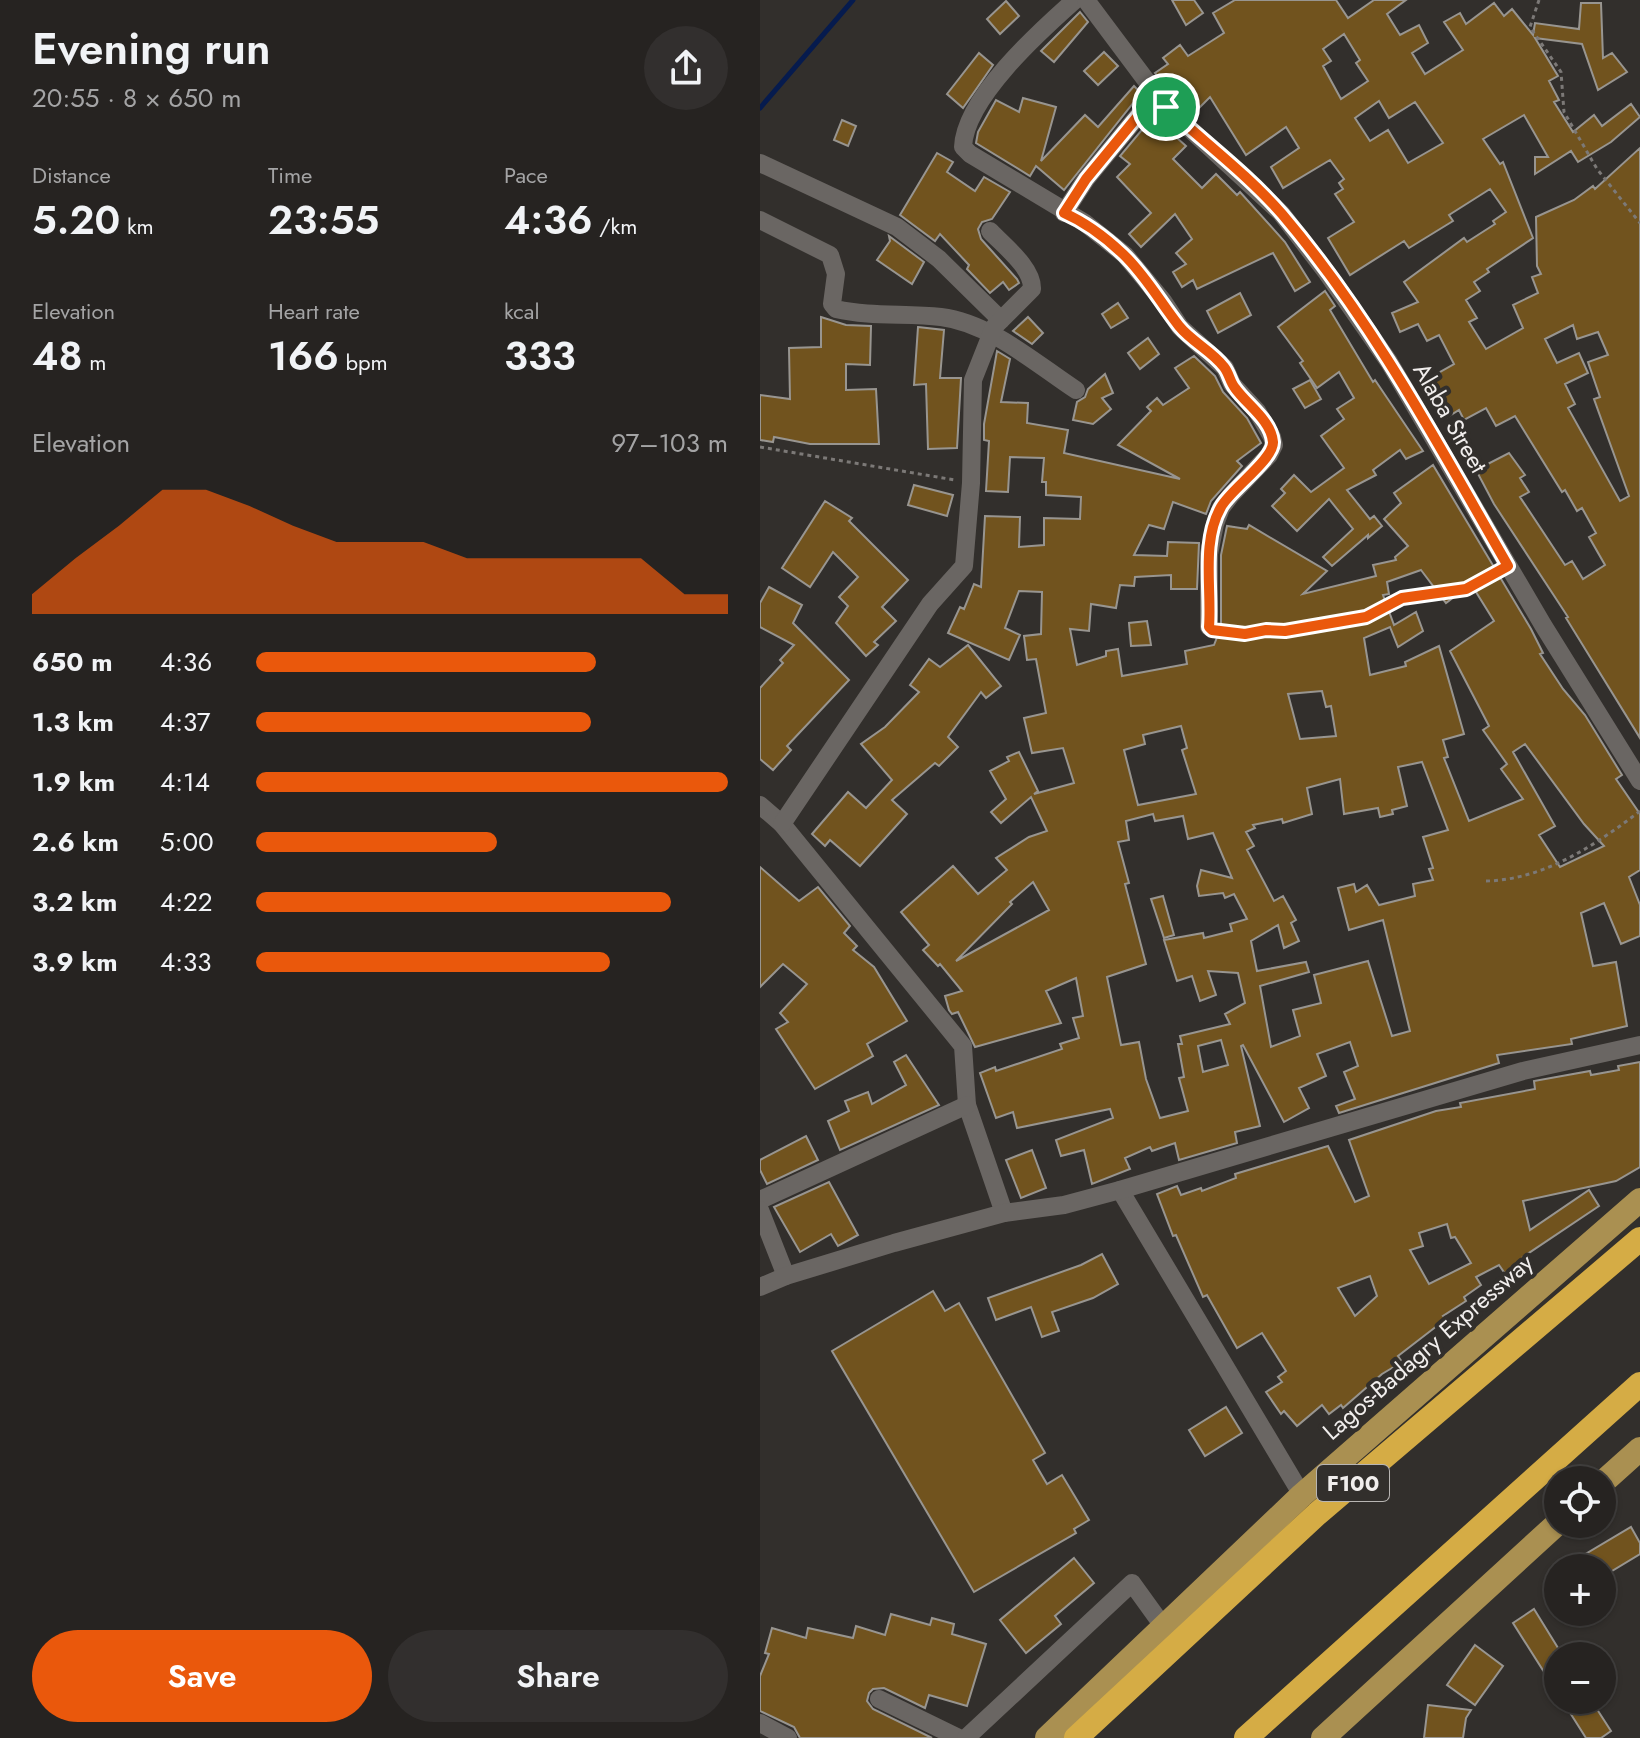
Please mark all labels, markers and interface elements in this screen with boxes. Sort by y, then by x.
text: Evening run [32,17,271,81]
button: share [644,26,728,110]
pin [1132,73,1200,141]
text: 20:55 · 8 × 650 m [32,79,242,117]
icon: arrive [1144,85,1188,129]
text: Distance [32,159,111,191]
text: Time [268,159,312,191]
text: Pace [504,159,548,191]
text: 5.20 [32,191,120,249]
text: 23:55 [268,191,379,249]
text: 4:36 [504,191,593,249]
text: km [120,210,154,242]
text: /km [593,210,637,242]
text: Elevation [32,295,115,327]
text: Heart rate [268,295,360,327]
text: kcal [504,295,540,327]
text: 48 [32,327,83,385]
text: 166 [268,327,339,385]
text: 333 [504,327,576,385]
text: m [83,346,106,378]
text: bpm [339,346,388,378]
street label: Alaba Street [1405,356,1496,480]
text: Elevation [32,424,130,462]
text: 97–103 m [611,424,728,462]
text: 650 m [32,643,113,681]
text: 4:36 [160,643,212,681]
text: 1.3 km [32,703,114,741]
text: 4:37 [160,703,210,741]
text: 1.9 km [32,763,115,801]
text: 4:14 [160,763,210,801]
text: 2.6 km [32,823,119,861]
text: 5:00 [160,823,214,861]
text: 3.2 km [32,883,117,921]
text: 4:22 [160,883,213,921]
text: 3.9 km [32,943,118,981]
text: 4:33 [160,943,211,981]
street label: Lagos-Badagry Expressway [1315,1245,1541,1448]
road number: F100 [1317,1465,1389,1501]
map controls [1544,1466,1616,1714]
button: locate [1544,1466,1616,1538]
button: + [1544,1554,1616,1626]
button: Save [32,1630,372,1722]
button: Share [388,1630,728,1722]
button: − [1544,1642,1616,1714]

